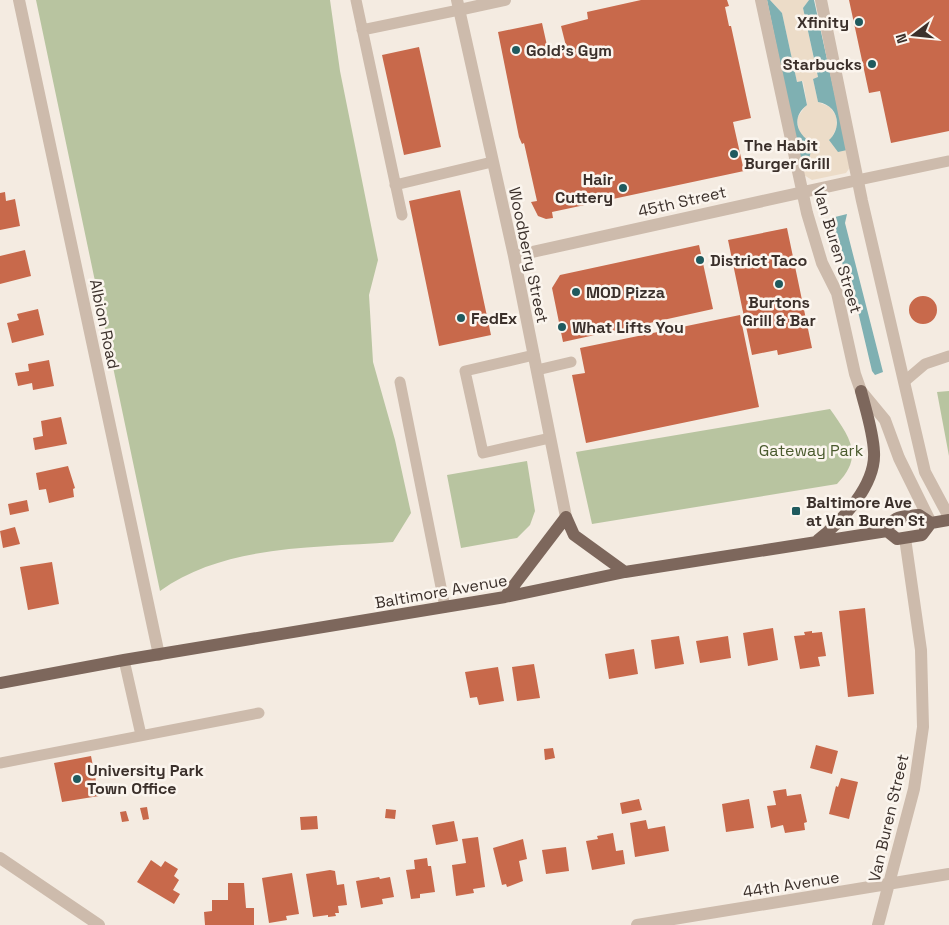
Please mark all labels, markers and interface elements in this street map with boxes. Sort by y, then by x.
north arrow [889,10,939,60]
place label: Xfinity [797,12,849,33]
marker: Xfinity [853,16,865,28]
text: N [892,32,911,46]
place label: Gold's Gym [526,40,612,61]
marker: Gold's Gym [510,44,522,56]
place label: Starbucks [783,54,862,75]
marker: Starbucks [866,58,878,70]
place label: The Habit Burger Grill [744,135,830,174]
marker: The Habit Burger Grill [728,148,740,160]
place label: Hair Cuttery [555,169,613,208]
street label: 45th Street [636,181,728,222]
marker: Hair Cuttery [617,182,629,194]
street label: Woodberry Street [504,185,553,325]
street label: Van Buren Street [808,185,867,316]
place label: District Taco [710,250,808,271]
marker: District Taco [694,254,706,266]
street label: Albion Road [85,277,124,371]
marker: Burtons Grill & Bar [773,278,785,290]
place label: MOD Pizza [586,282,665,303]
marker: MOD Pizza [570,286,582,298]
place label: Burtons Grill & Bar [742,292,816,331]
place label: FedEx [471,308,518,329]
marker: FedEx [455,312,467,324]
place label: What Lifts You [572,317,684,338]
marker: What Lifts You [556,321,568,333]
park label: Gateway Park [759,440,864,461]
place label: Baltimore Ave at Van Buren St [806,492,925,531]
marker: Baltimore Ave at Van Buren St [790,505,802,517]
street label: Baltimore Avenue [373,569,509,613]
street label: Van Buren Street [864,752,913,884]
place label: University Park Town Office [87,760,204,799]
marker: University Park Town Office [71,773,83,785]
street label: 44th Avenue [741,866,841,902]

